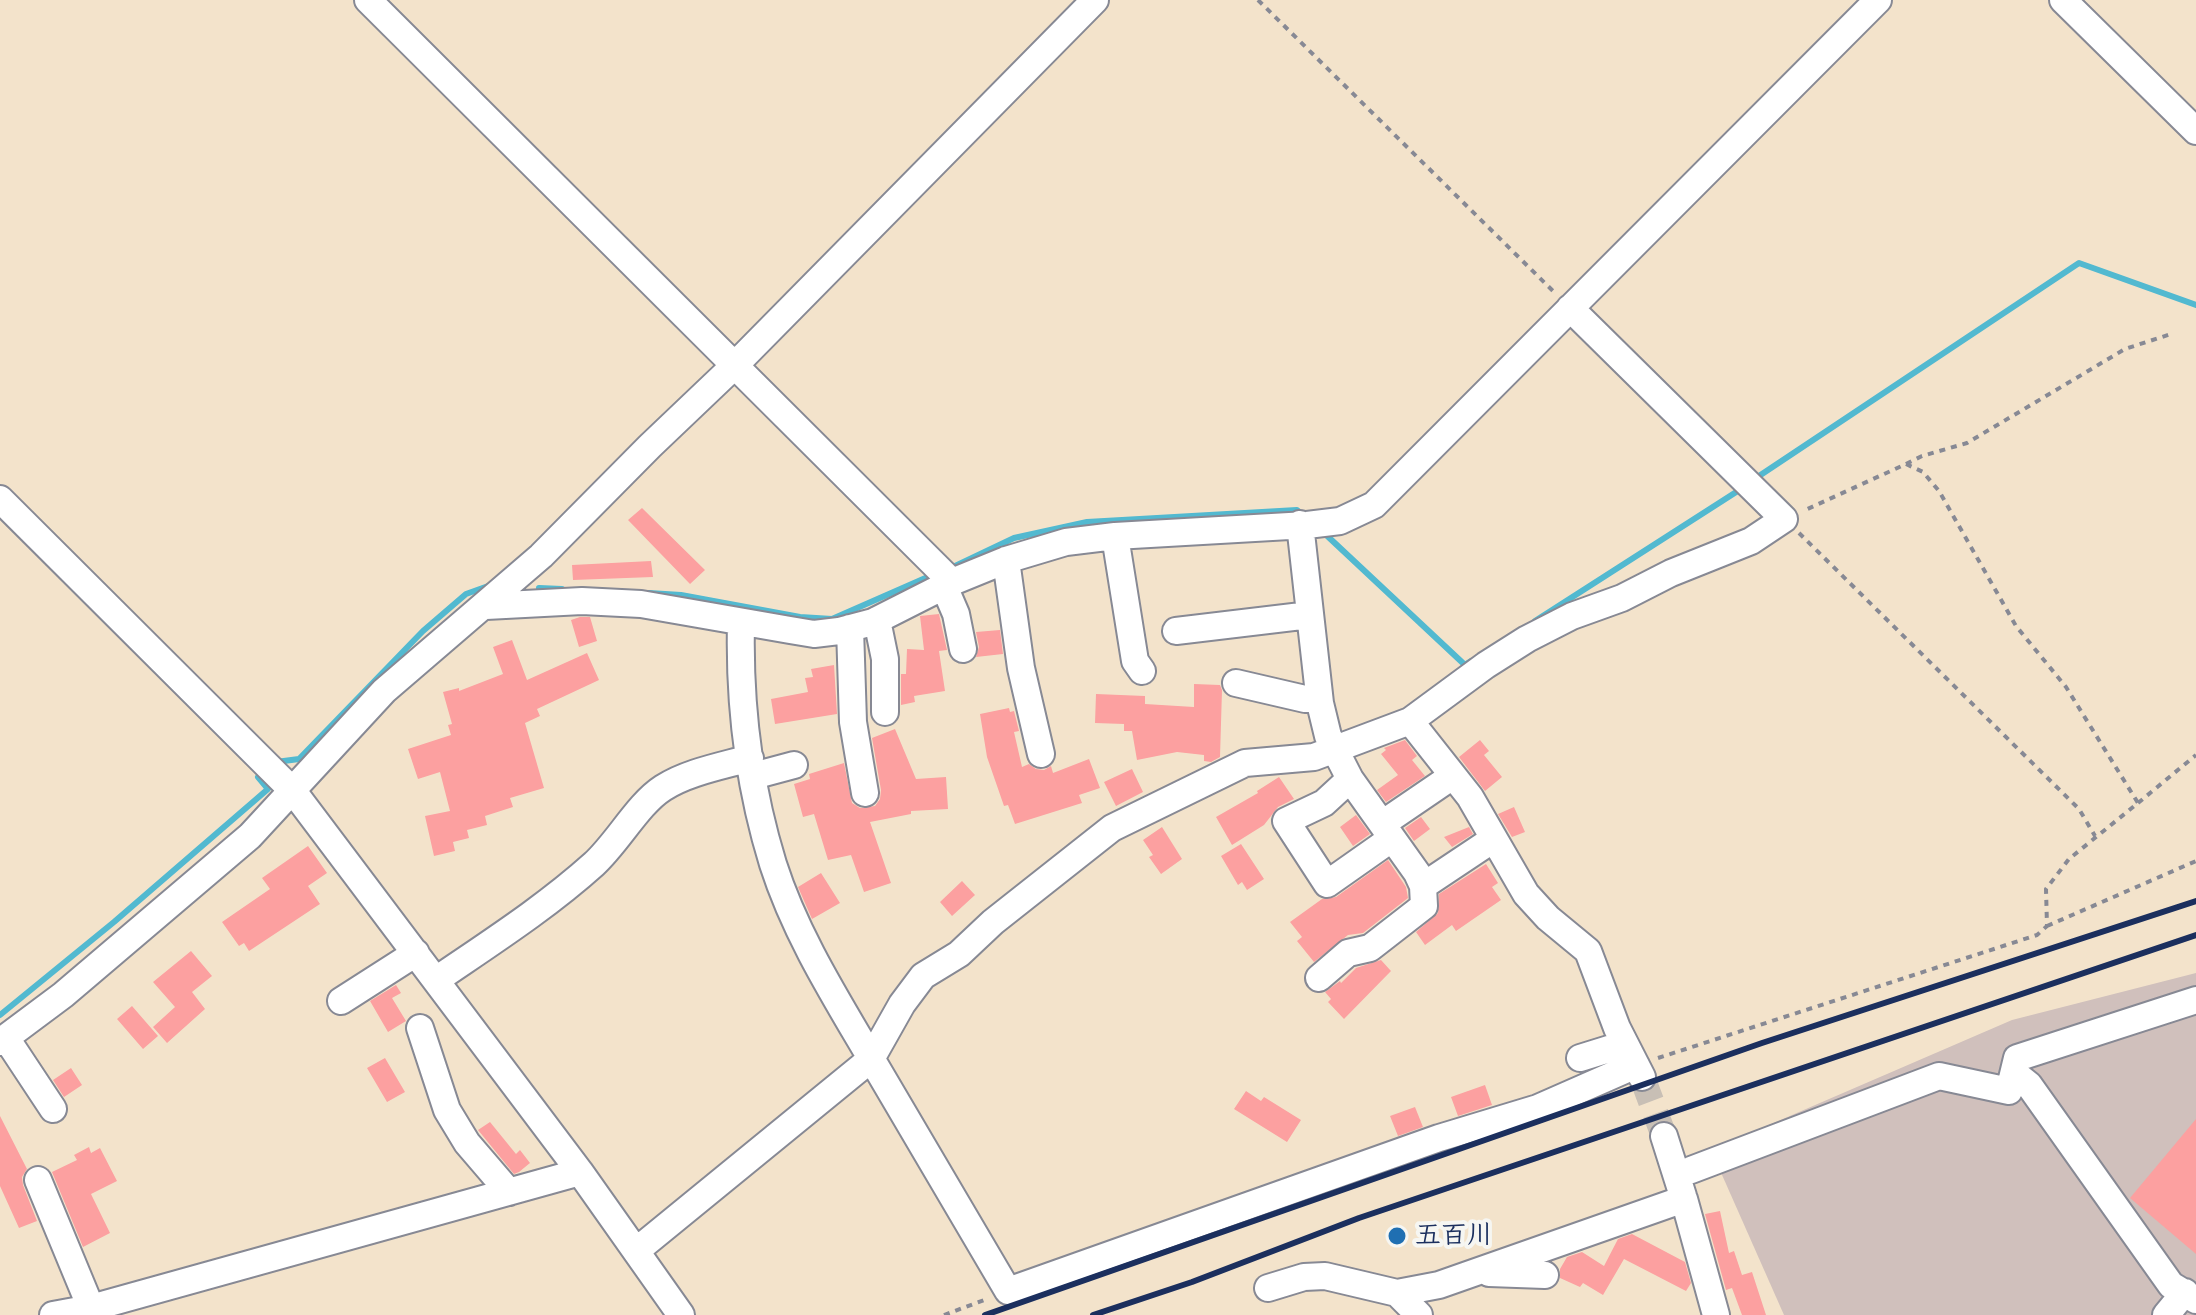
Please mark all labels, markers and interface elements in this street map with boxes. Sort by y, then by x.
place label: 五百川 [1415,1220,1493,1252]
marker: 五百川 [1386,1225,1408,1247]

